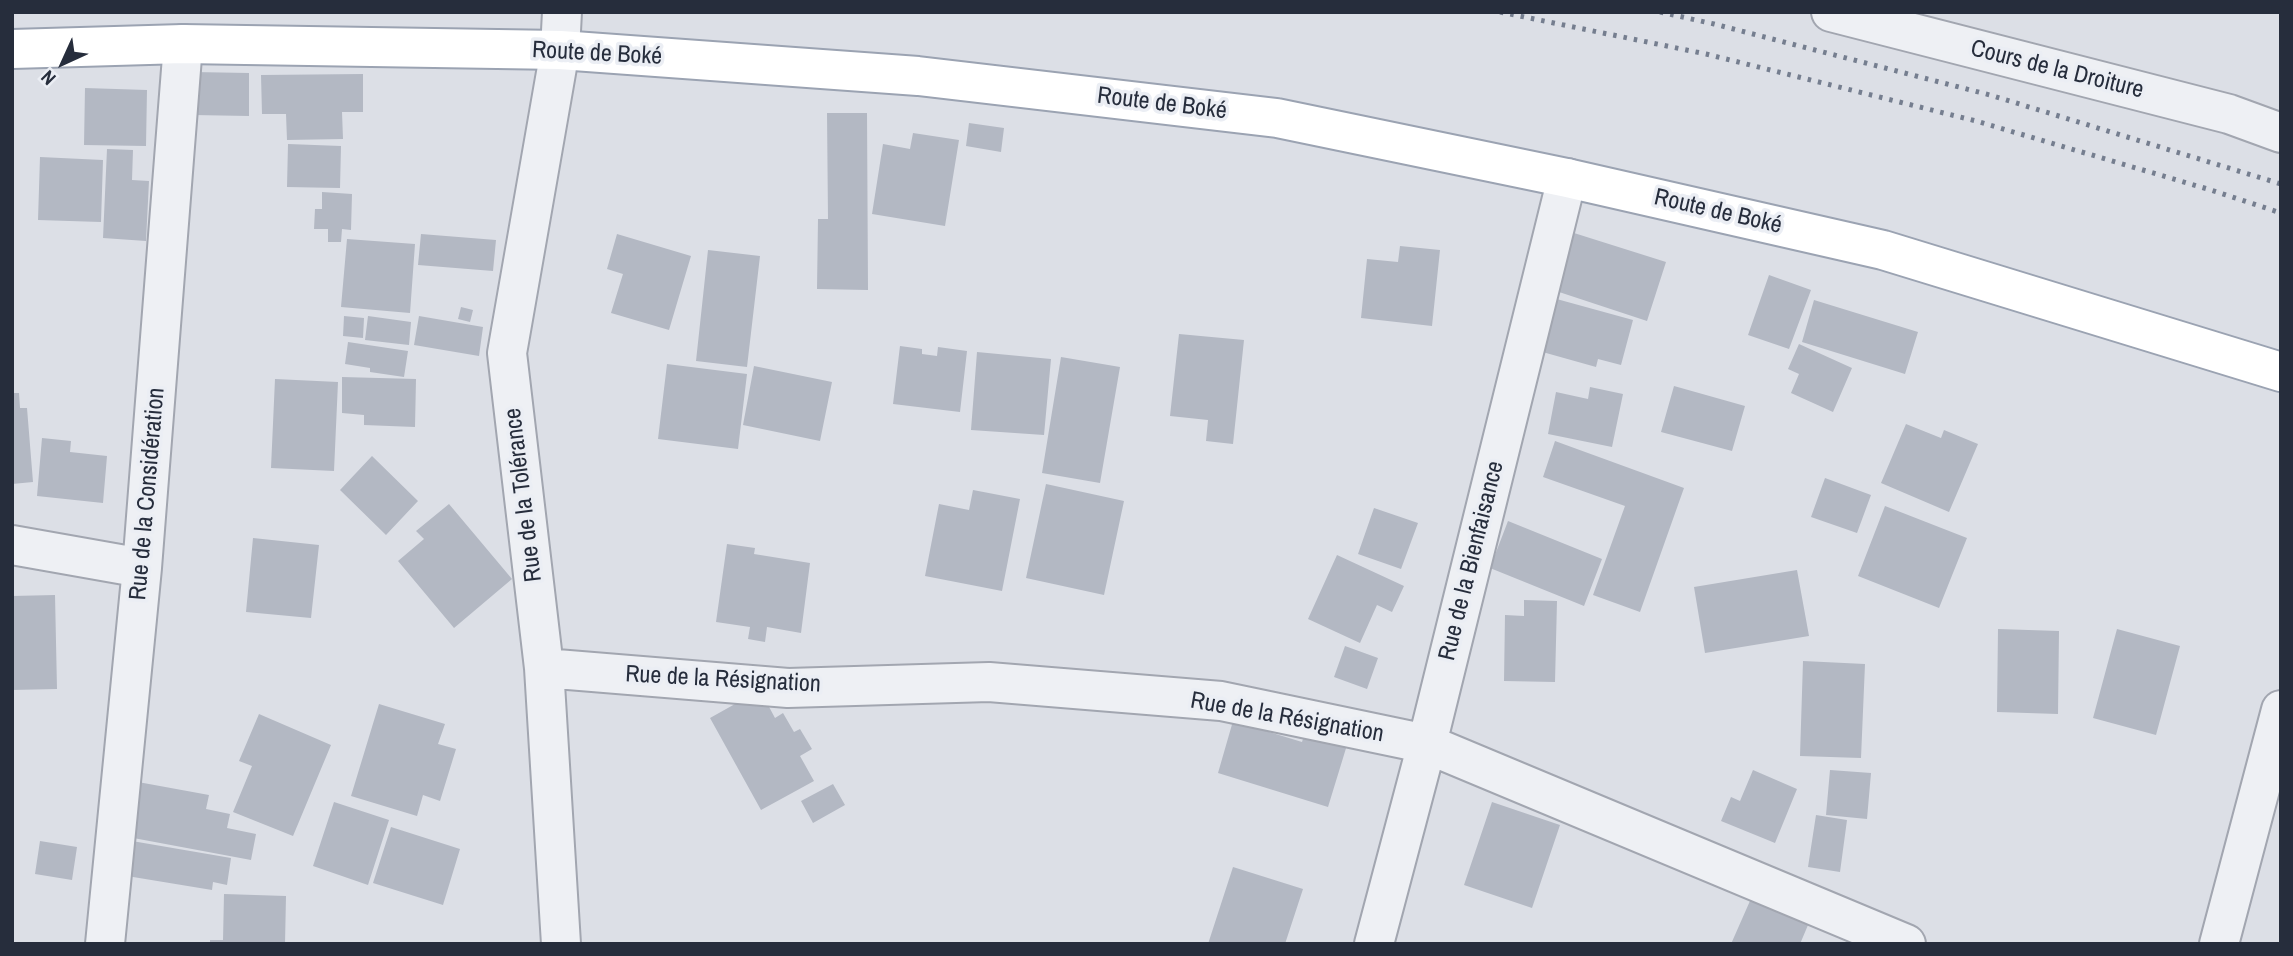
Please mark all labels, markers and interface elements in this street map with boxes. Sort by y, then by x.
north arrow [28,28,98,98]
street label: Cours de la Droiture [1968,35,2146,105]
street label: Route de Boké [531,36,663,72]
text: N [35,65,61,91]
street label: Route de Boké [1096,82,1228,126]
street label: Route de Boké [1651,183,1785,241]
street label: Rue de la Considération [124,386,172,602]
street label: Rue de la Tolérance [499,406,549,584]
street label: Rue de la Bienfaisance [1433,458,1511,664]
street label: Rue de la Résignation [624,660,822,700]
street label: Rue de la Résignation [1188,687,1386,749]

